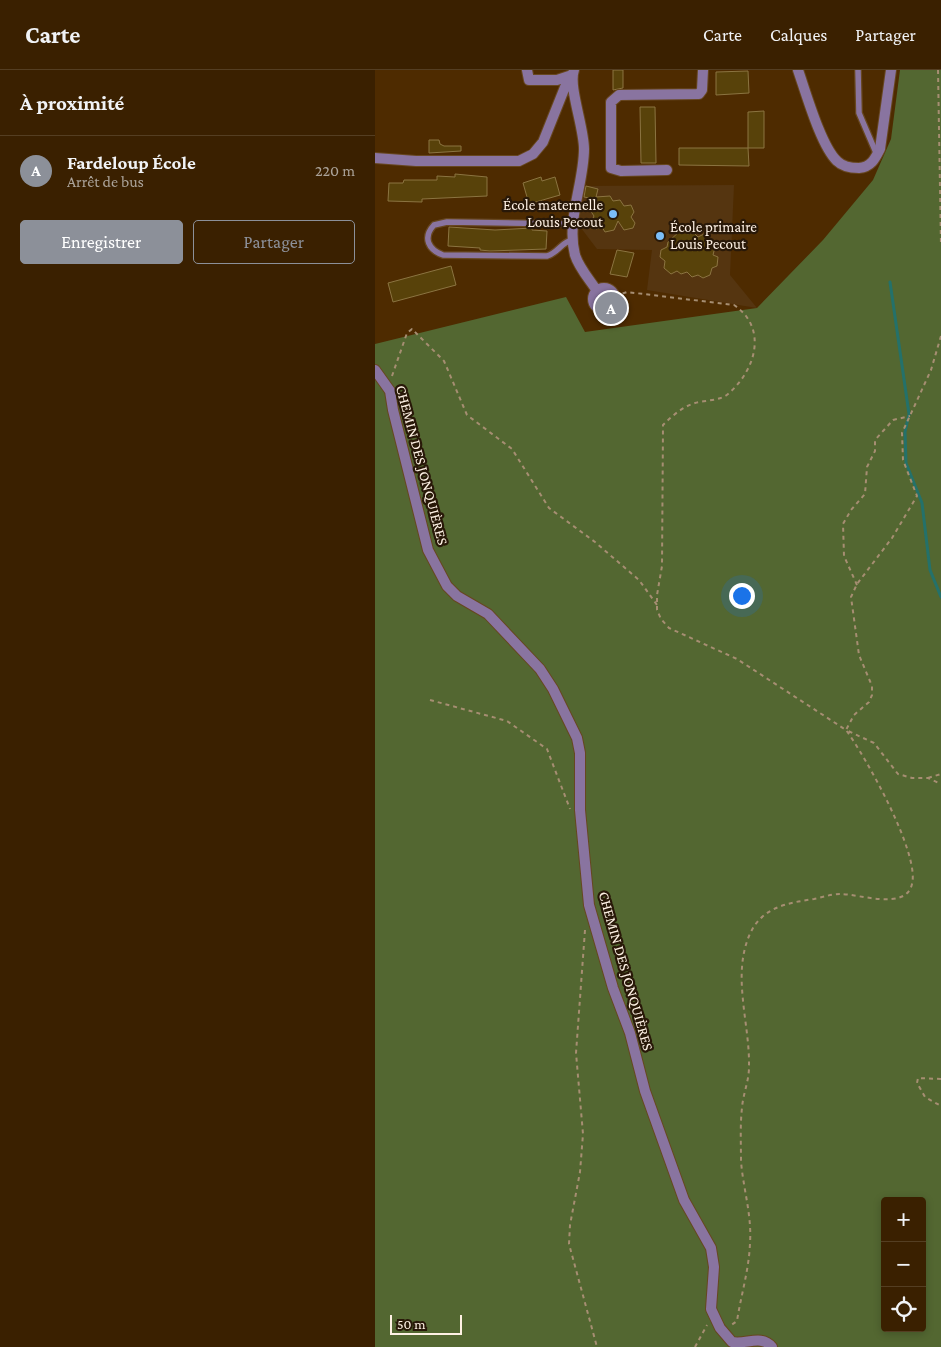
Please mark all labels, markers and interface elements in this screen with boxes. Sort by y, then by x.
text: Carte [25,21,80,48]
text: Carte [703,25,742,45]
text: Calques [770,25,827,45]
text: Partager [855,25,916,45]
text: À proximité [20,91,124,115]
text: Fardeloup École [67,152,196,173]
text: A [31,162,41,179]
text: 220 m [315,162,355,179]
text: Arrêt de bus [67,173,144,190]
place label: École maternelle Louis Pecout [503,197,604,230]
marker: École maternelle Louis Pecout [607,208,619,220]
place label: École primaire Louis Pecout [670,219,757,252]
button: Enregistrer [20,220,183,264]
button: Partager [193,220,355,264]
marker: École primaire Louis Pecout [654,230,666,242]
pin: A [595,289,627,327]
street label: CHEMIN DES JONQUIÈRES [392,383,451,547]
your location [729,583,755,609]
street label: CHEMIN DES JONQUIÈRES [595,890,656,1053]
map controls [881,1197,926,1332]
button: + [881,1197,926,1242]
button: − [881,1242,926,1287]
button: locate [881,1287,926,1332]
scale bar [390,1312,463,1335]
text: 50 m [397,1316,425,1332]

